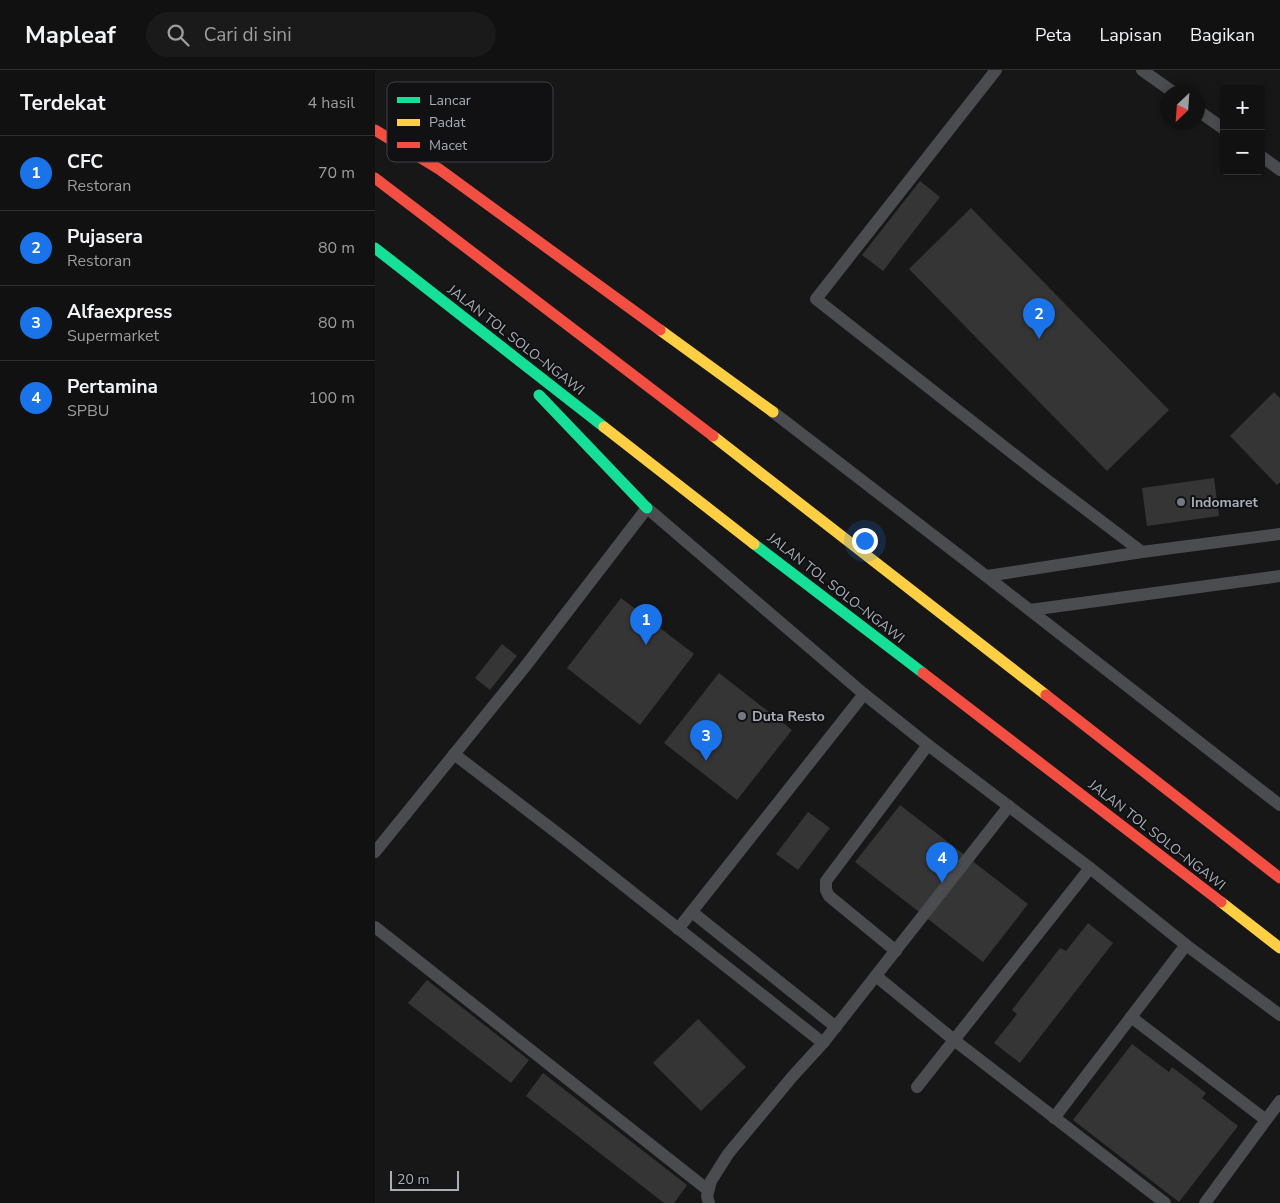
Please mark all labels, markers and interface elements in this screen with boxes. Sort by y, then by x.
search box [146,12,496,57]
text: Mapleaf [25,19,116,51]
icon: search [164,21,192,49]
text: Cari di sini [204,22,292,48]
text: Peta [1035,23,1071,47]
text: Lapisan [1099,23,1162,47]
text: Bagikan [1190,23,1255,47]
legend [387,82,553,162]
north arrow [1160,85,1205,130]
map controls [1220,85,1265,175]
button: + [1220,85,1265,130]
text: Terdekat [20,89,106,117]
text: Lancar [429,91,471,110]
text: 4 hasil [308,92,355,114]
text: Padat [429,113,466,132]
button: − [1220,130,1265,175]
text: Macet [429,136,467,155]
text: CFC [67,149,103,175]
text: 1 [31,162,41,184]
text: 70 m [318,162,355,184]
text: Restoran [67,175,131,197]
text: Pujasera [67,224,143,250]
text: 2 [31,237,41,259]
text: 80 m [318,237,355,259]
text: Restoran [67,250,131,272]
street label: JALAN TOL SOLO–NGAWI [443,280,588,400]
pin: 2 [1023,298,1055,339]
text: Alfaexpress [67,299,172,325]
text: 3 [31,312,41,334]
text: 80 m [318,312,355,334]
text: Supermarket [67,325,159,347]
text: Pertamina [67,374,158,400]
text: 4 [31,387,41,409]
text: 100 m [308,387,355,409]
text: SPBU [67,400,109,422]
place label: Indomaret [1191,493,1258,512]
marker: Indomaret [1175,496,1187,508]
street label: JALAN TOL SOLO–NGAWI [763,528,908,648]
your location [852,528,878,554]
pin: 1 [630,604,662,645]
place label: Duta Resto [752,707,825,726]
marker: Duta Resto [736,710,748,722]
pin: 3 [690,720,722,761]
street label: JALAN TOL SOLO–NGAWI [1084,775,1229,895]
pin: 4 [926,842,958,883]
scale bar [390,1168,459,1191]
text: 20 m [397,1170,429,1189]

